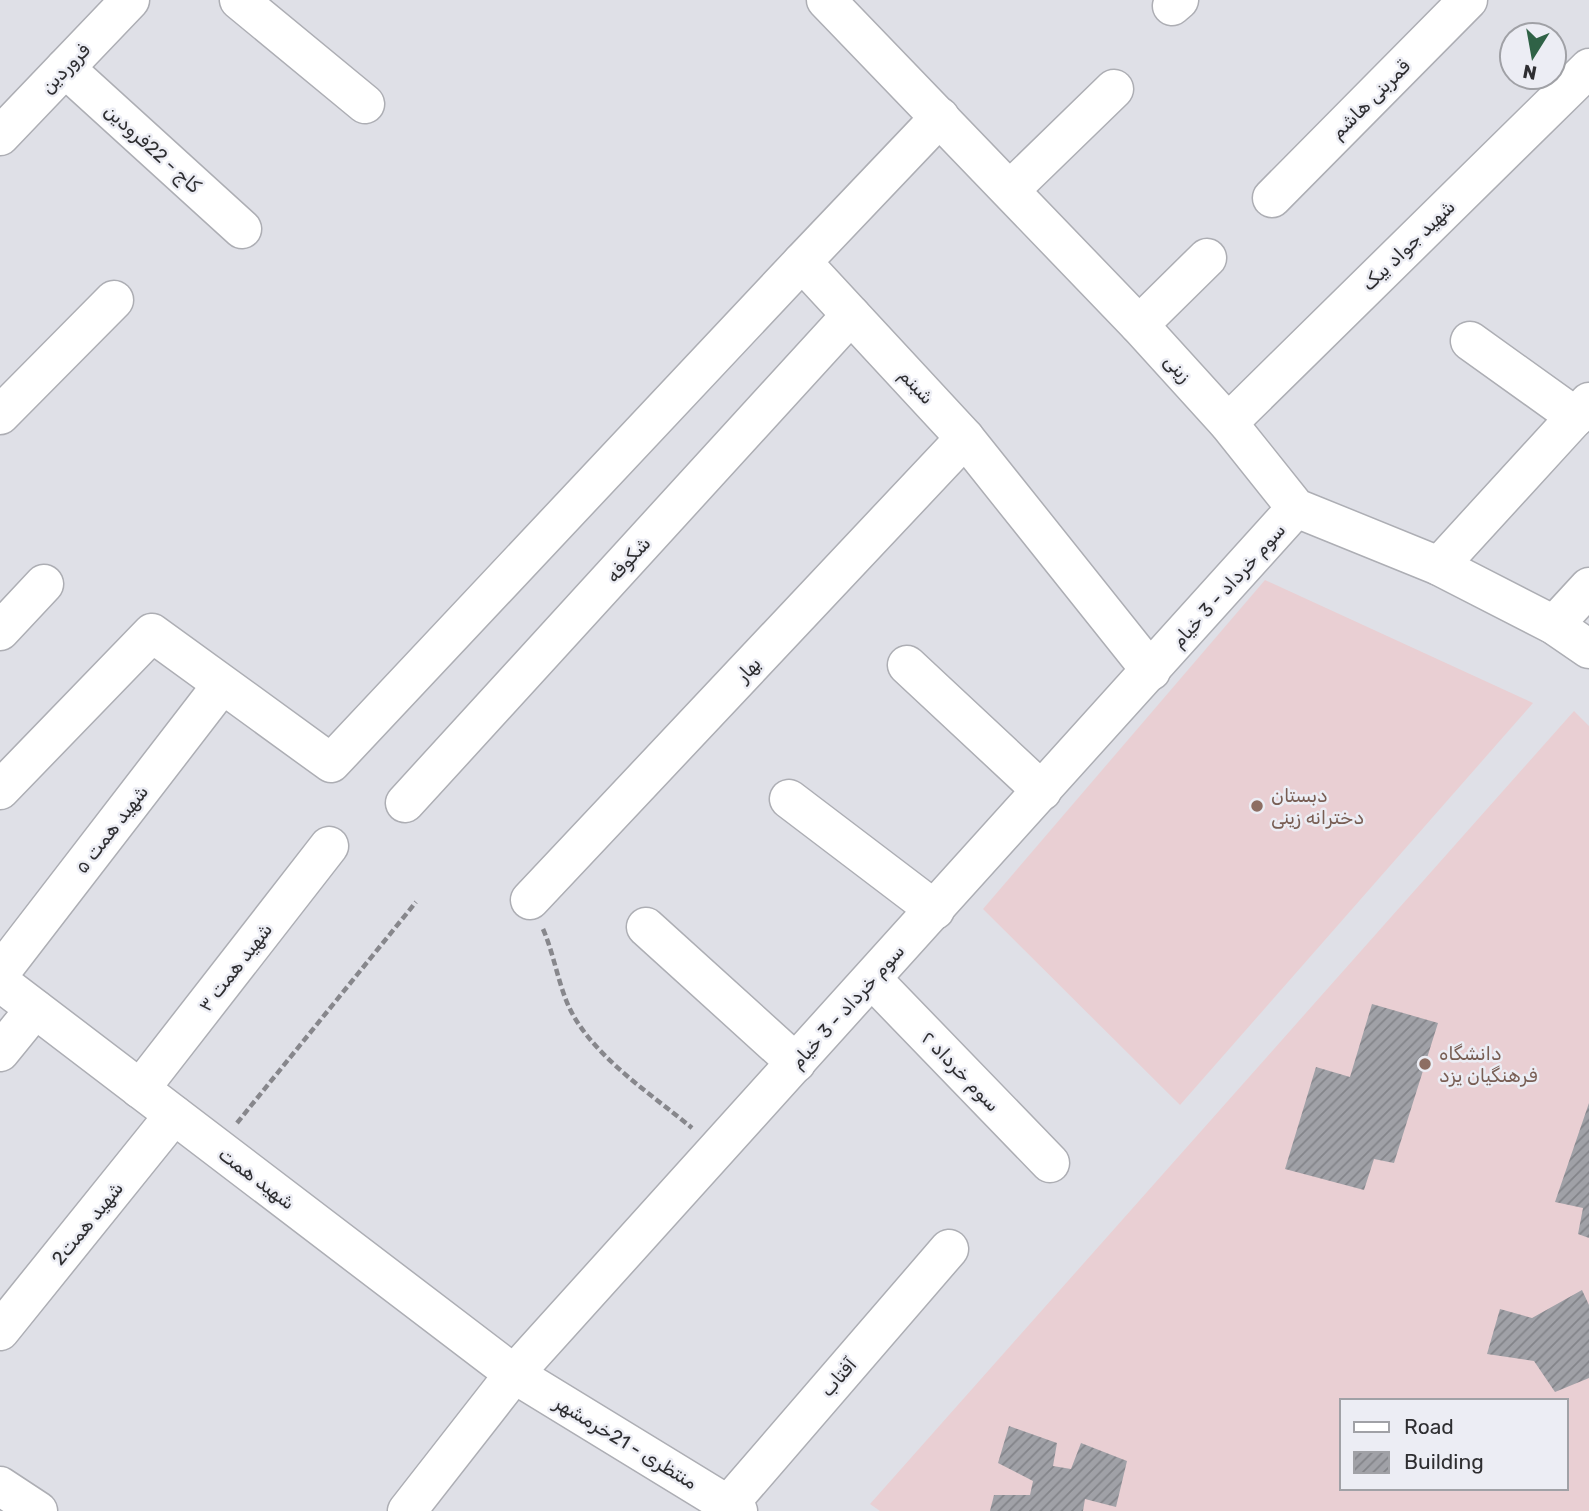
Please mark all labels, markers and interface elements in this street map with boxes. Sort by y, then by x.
north arrow [1498,21,1568,91]
street label: فروردین [36,38,95,98]
street label: قمربنی هاشم [1326,55,1416,145]
text: N [1521,60,1539,85]
street label: کاج - 22فرودین [98,99,206,199]
street label: شهید جواد بیک [1357,195,1460,296]
street label: زینی [1159,349,1196,387]
street label: شبنم [894,364,939,410]
street label: سوم خرداد - 3 خیام [1167,518,1291,653]
street label: شکوفه [601,532,655,587]
street label: بهار [730,652,766,687]
street label: شهید همت ۵ [70,780,153,878]
place label: دبستان دخترانه زینی [1271,784,1364,829]
marker: دبستان دخترانه زینی [1249,798,1265,814]
street label: شهید همت ۳ [194,918,277,1016]
street label: سوم خرداد - 3 خیام [786,939,910,1074]
street label: سوم خرداد ۲ [916,1026,1005,1117]
place label: دانشگاه فرهنگیان یزد [1439,1042,1537,1087]
marker: دانشگاه فرهنگیان یزد [1417,1056,1433,1072]
street label: شهید همت [214,1142,299,1214]
street label: 2شهید همت [47,1177,128,1270]
street label: آفتاب [815,1353,862,1401]
street label: منتظری - 21خرمشهر [549,1390,701,1494]
legend [1340,1399,1568,1490]
text: Road [1404,1414,1454,1439]
text: Building [1404,1449,1484,1474]

